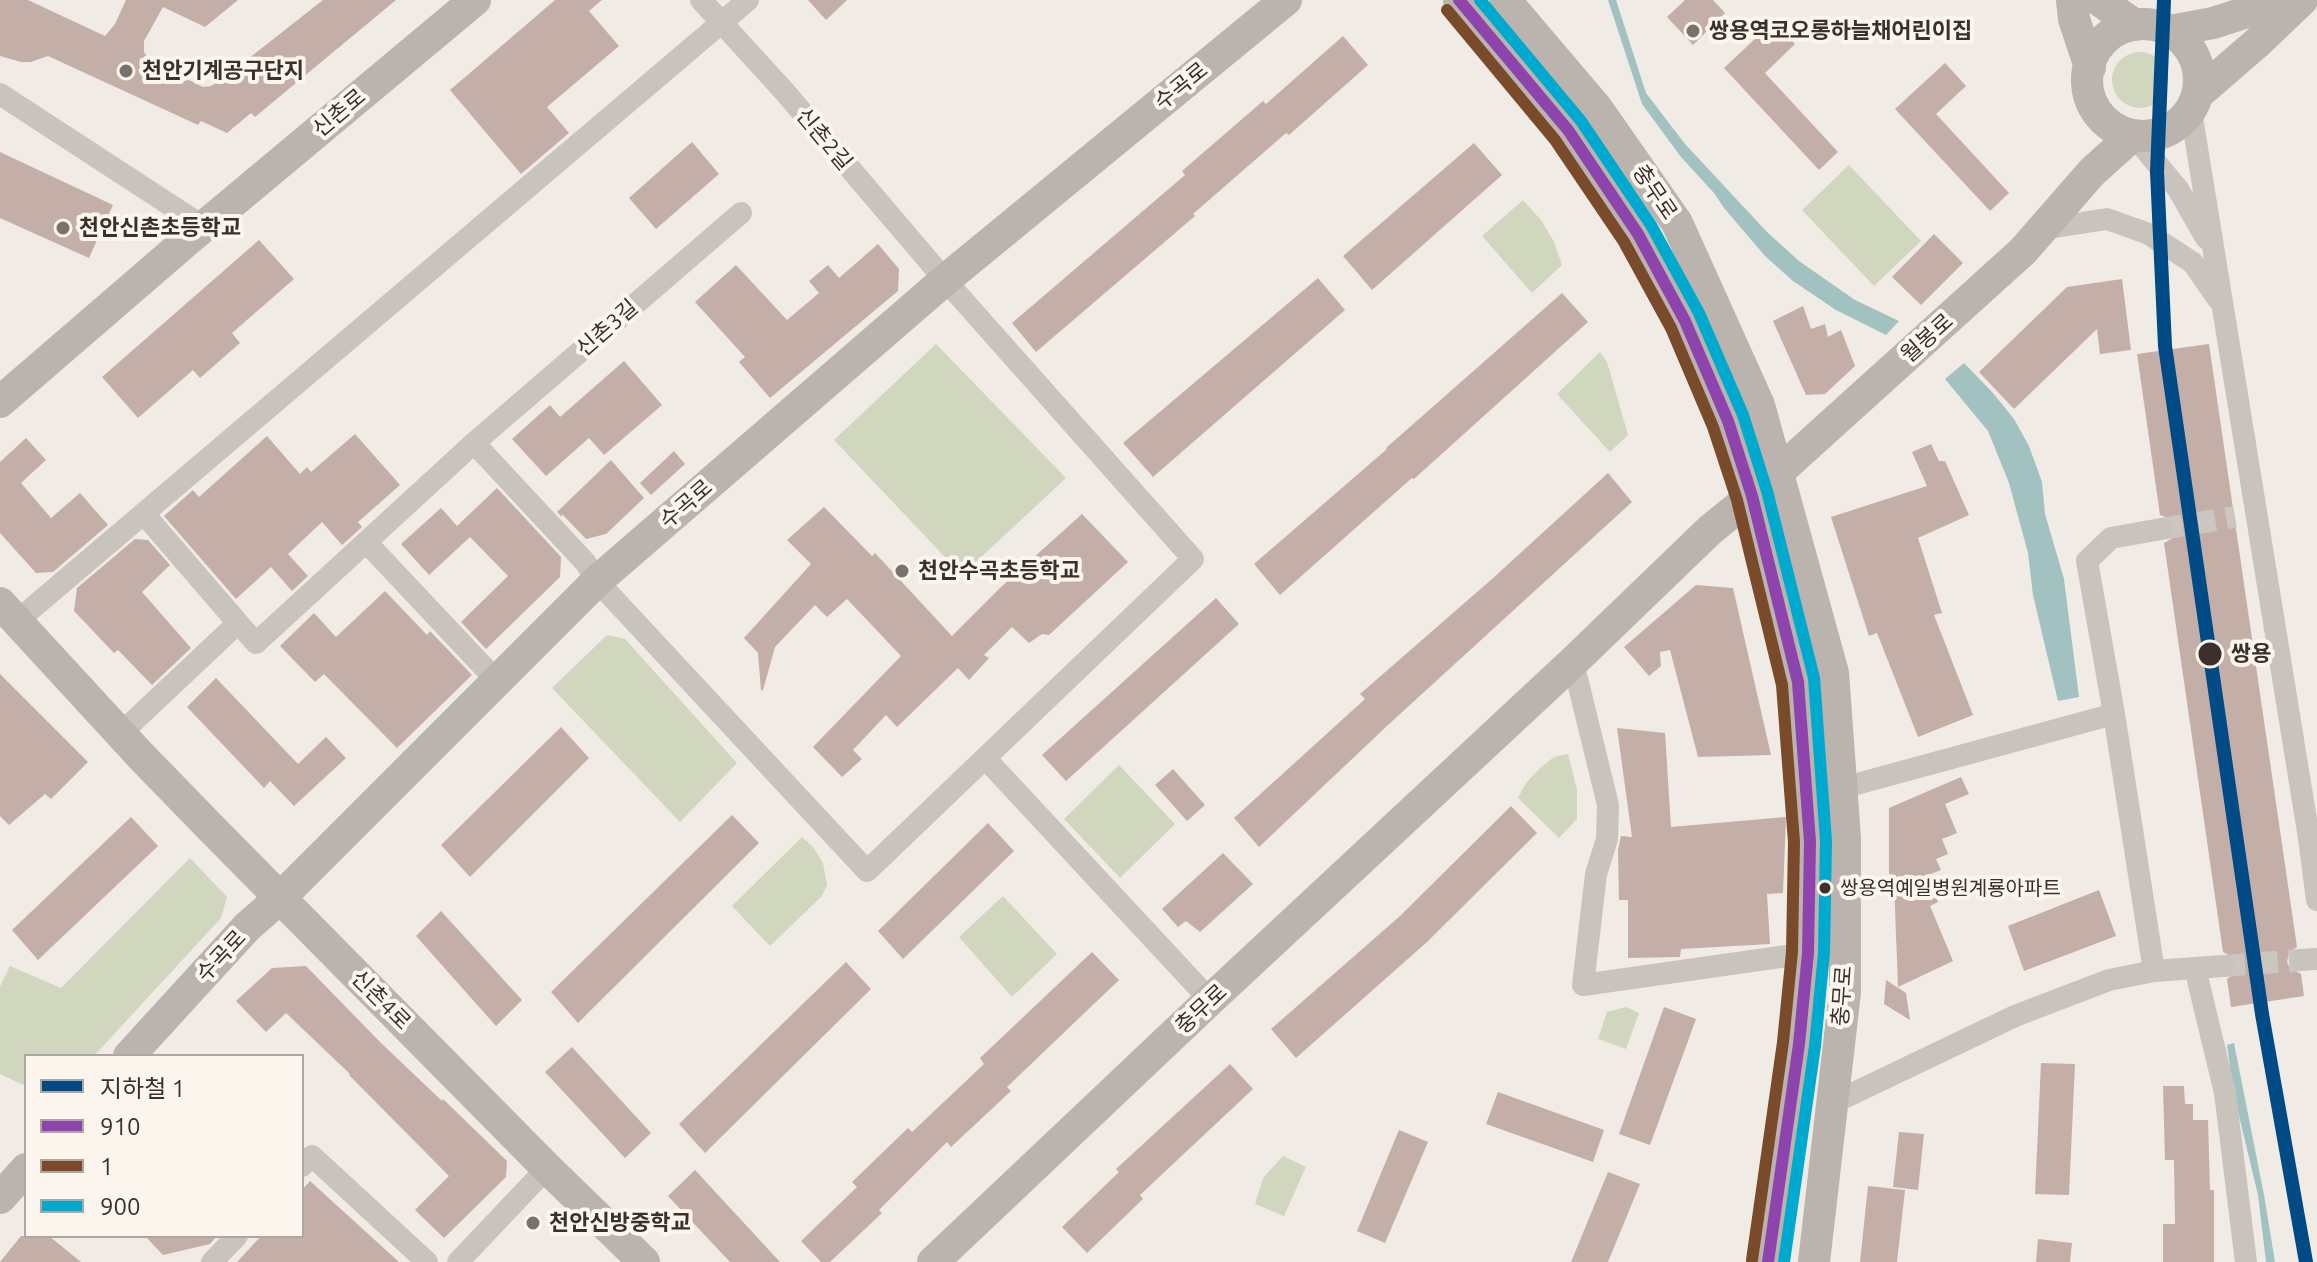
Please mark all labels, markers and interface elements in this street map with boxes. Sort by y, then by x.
place label: 쌍용역코오롱하늘채어린이집 [1709,18,1972,44]
marker: 쌍용역코오롱하늘채어린이집 [1684,22,1702,40]
street label: 수곡로 [1149,57,1213,115]
place label: 천안기계공구단지 [142,58,304,84]
marker: 천안기계공구단지 [117,62,135,80]
street label: 신촌로 [307,83,371,143]
street label: 신촌2길 [790,103,858,175]
street label: 충무로 [1627,159,1683,225]
place label: 천안신촌초등학교 [79,215,241,241]
marker: 천안신촌초등학교 [54,219,72,237]
street label: 신촌3길 [571,294,643,362]
street label: 월봉로 [1896,308,1958,368]
street label: 수곡로 [654,474,718,534]
place label: 천안수곡초등학교 [918,558,1080,584]
marker: 천안수곡초등학교 [893,562,911,580]
marker: 쌍용 [2196,640,2224,668]
place label: 쌍용 [2231,641,2271,667]
place label: 쌍용역예일병원계룡아파트 [1840,876,2061,900]
marker: 쌍용역예일병원계룡아파트 [1817,880,1833,896]
street label: 수곡로 [191,925,251,987]
street label: 신촌4로 [346,965,416,1035]
street label: 충무로 [1827,965,1857,1027]
street label: 충무로 [1170,979,1232,1039]
legend [24,1054,304,1238]
text: 지하철 1 [100,1075,185,1102]
text: 910 [100,1113,141,1140]
text: 1 [100,1153,114,1180]
text: 900 [100,1193,141,1220]
place label: 천안신방중학교 [549,1210,691,1236]
marker: 천안신방중학교 [524,1214,542,1232]

